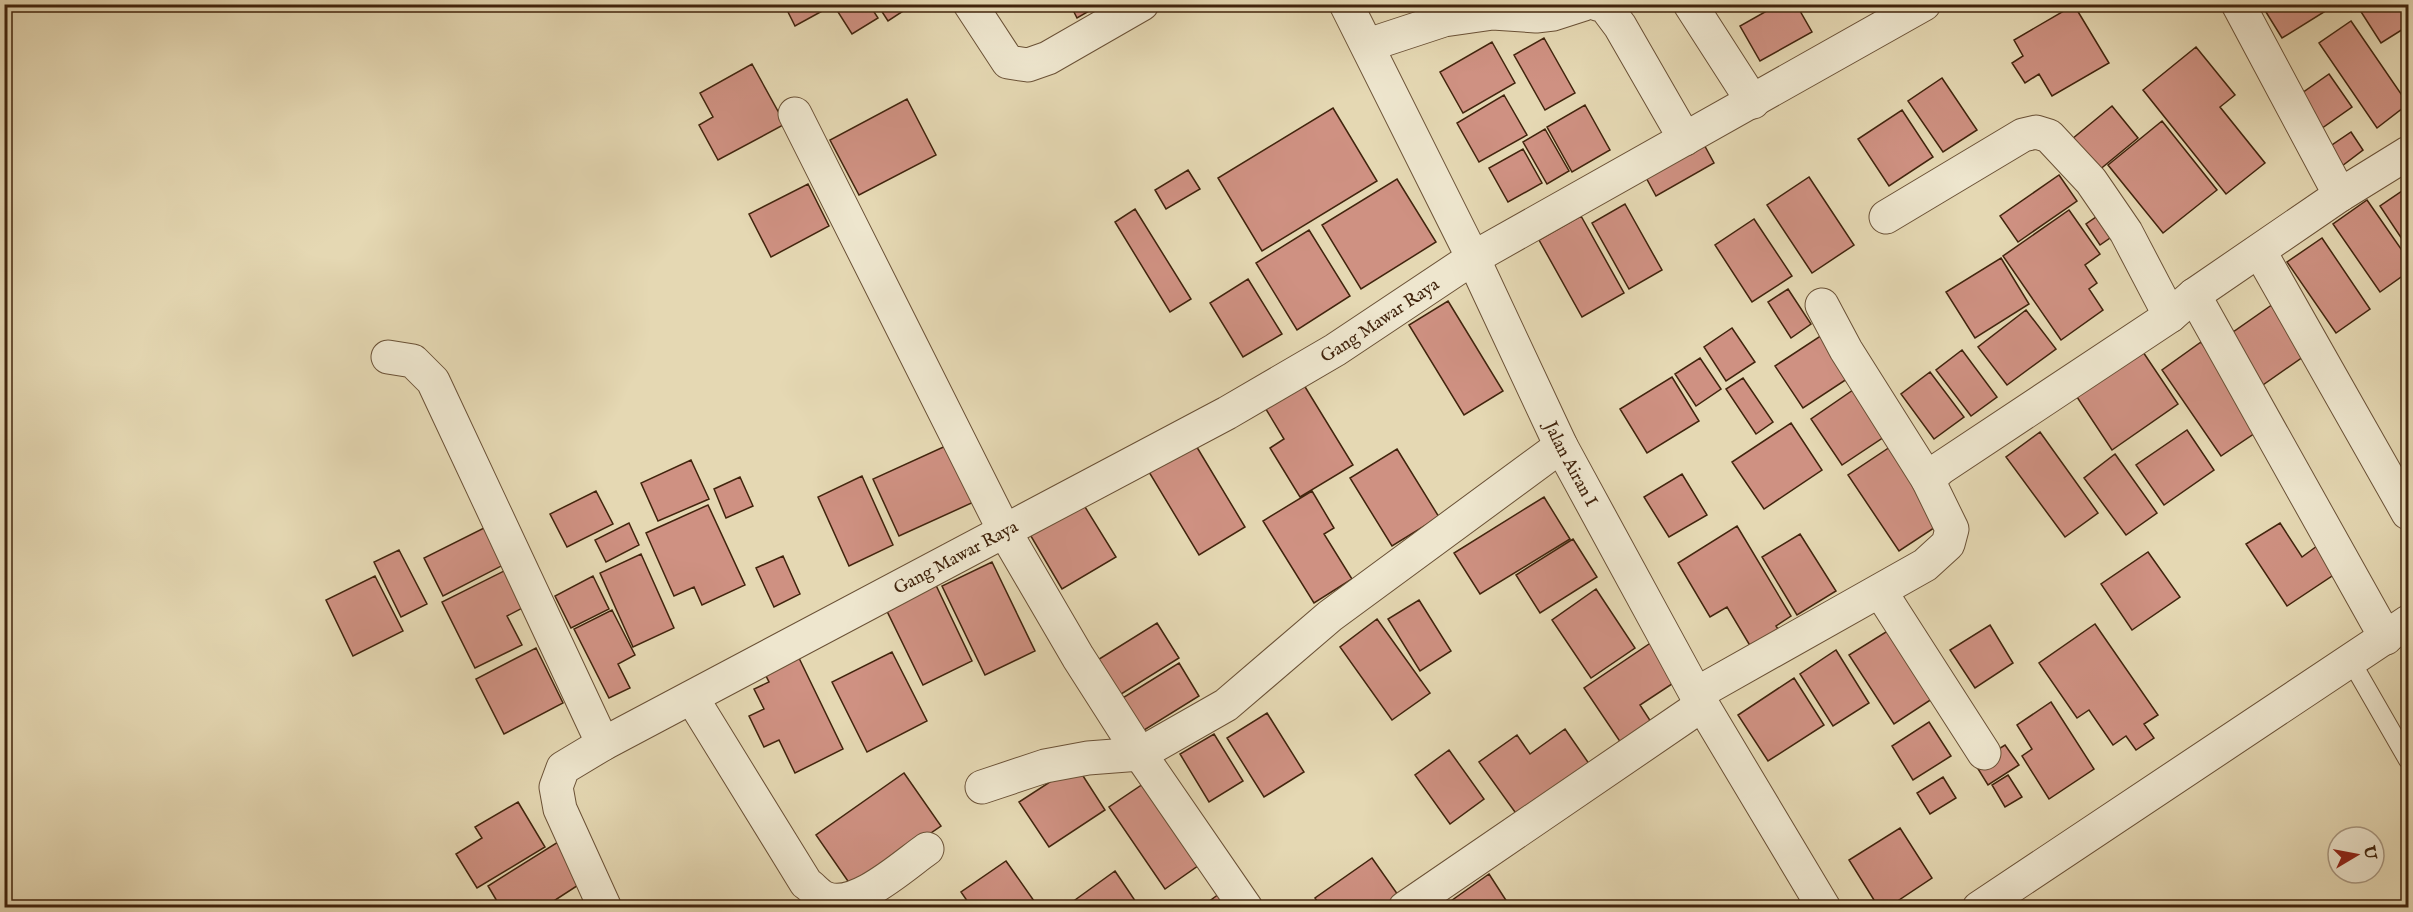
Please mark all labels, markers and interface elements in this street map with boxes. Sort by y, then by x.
street label: Gang Mawar Raya [1317,274,1444,369]
street label: Jalan Airan I [1537,416,1602,511]
street label: Gang Mawar Raya [890,516,1023,601]
north arrow [2326,825,2386,885]
text: U [2358,843,2380,862]

